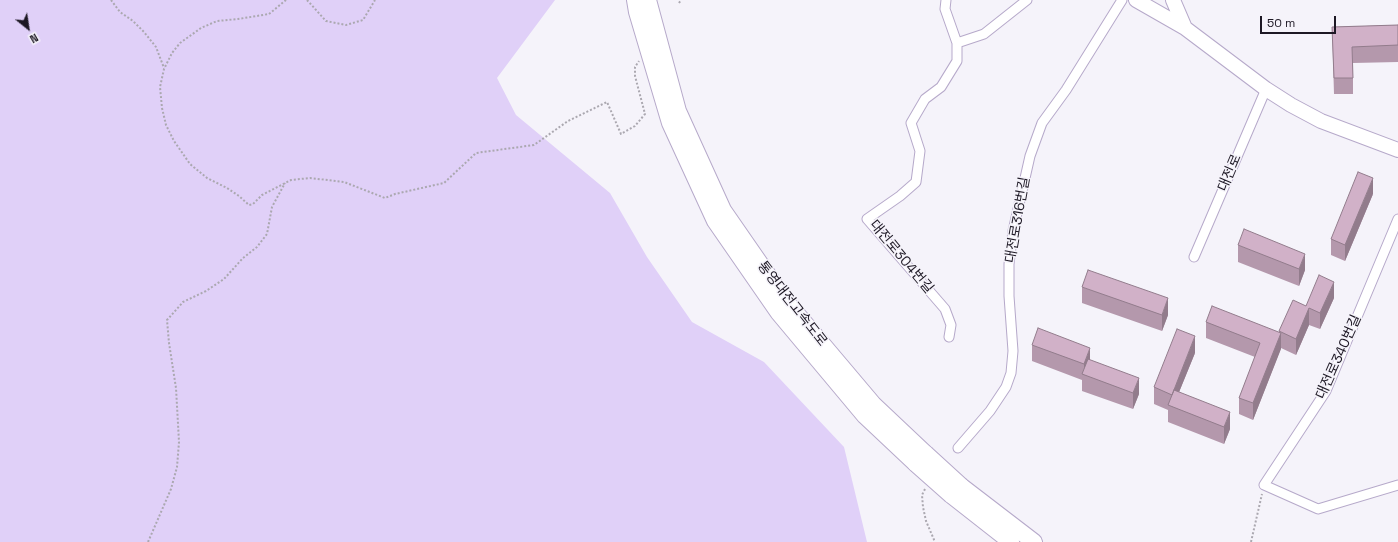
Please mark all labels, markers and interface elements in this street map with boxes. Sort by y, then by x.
north arrow [8,8,48,48]
scale bar [1262,8,1338,34]
text: 50 m [1267,15,1295,31]
text: N [27,30,41,46]
street label: 대전로 [1215,152,1245,194]
street label: 대전로316번길 [1002,176,1034,264]
street label: 대전로304번길 [865,217,937,297]
street label: 통영대전고속도로 [754,258,830,350]
street label: 대전로340번길 [1313,312,1365,402]

